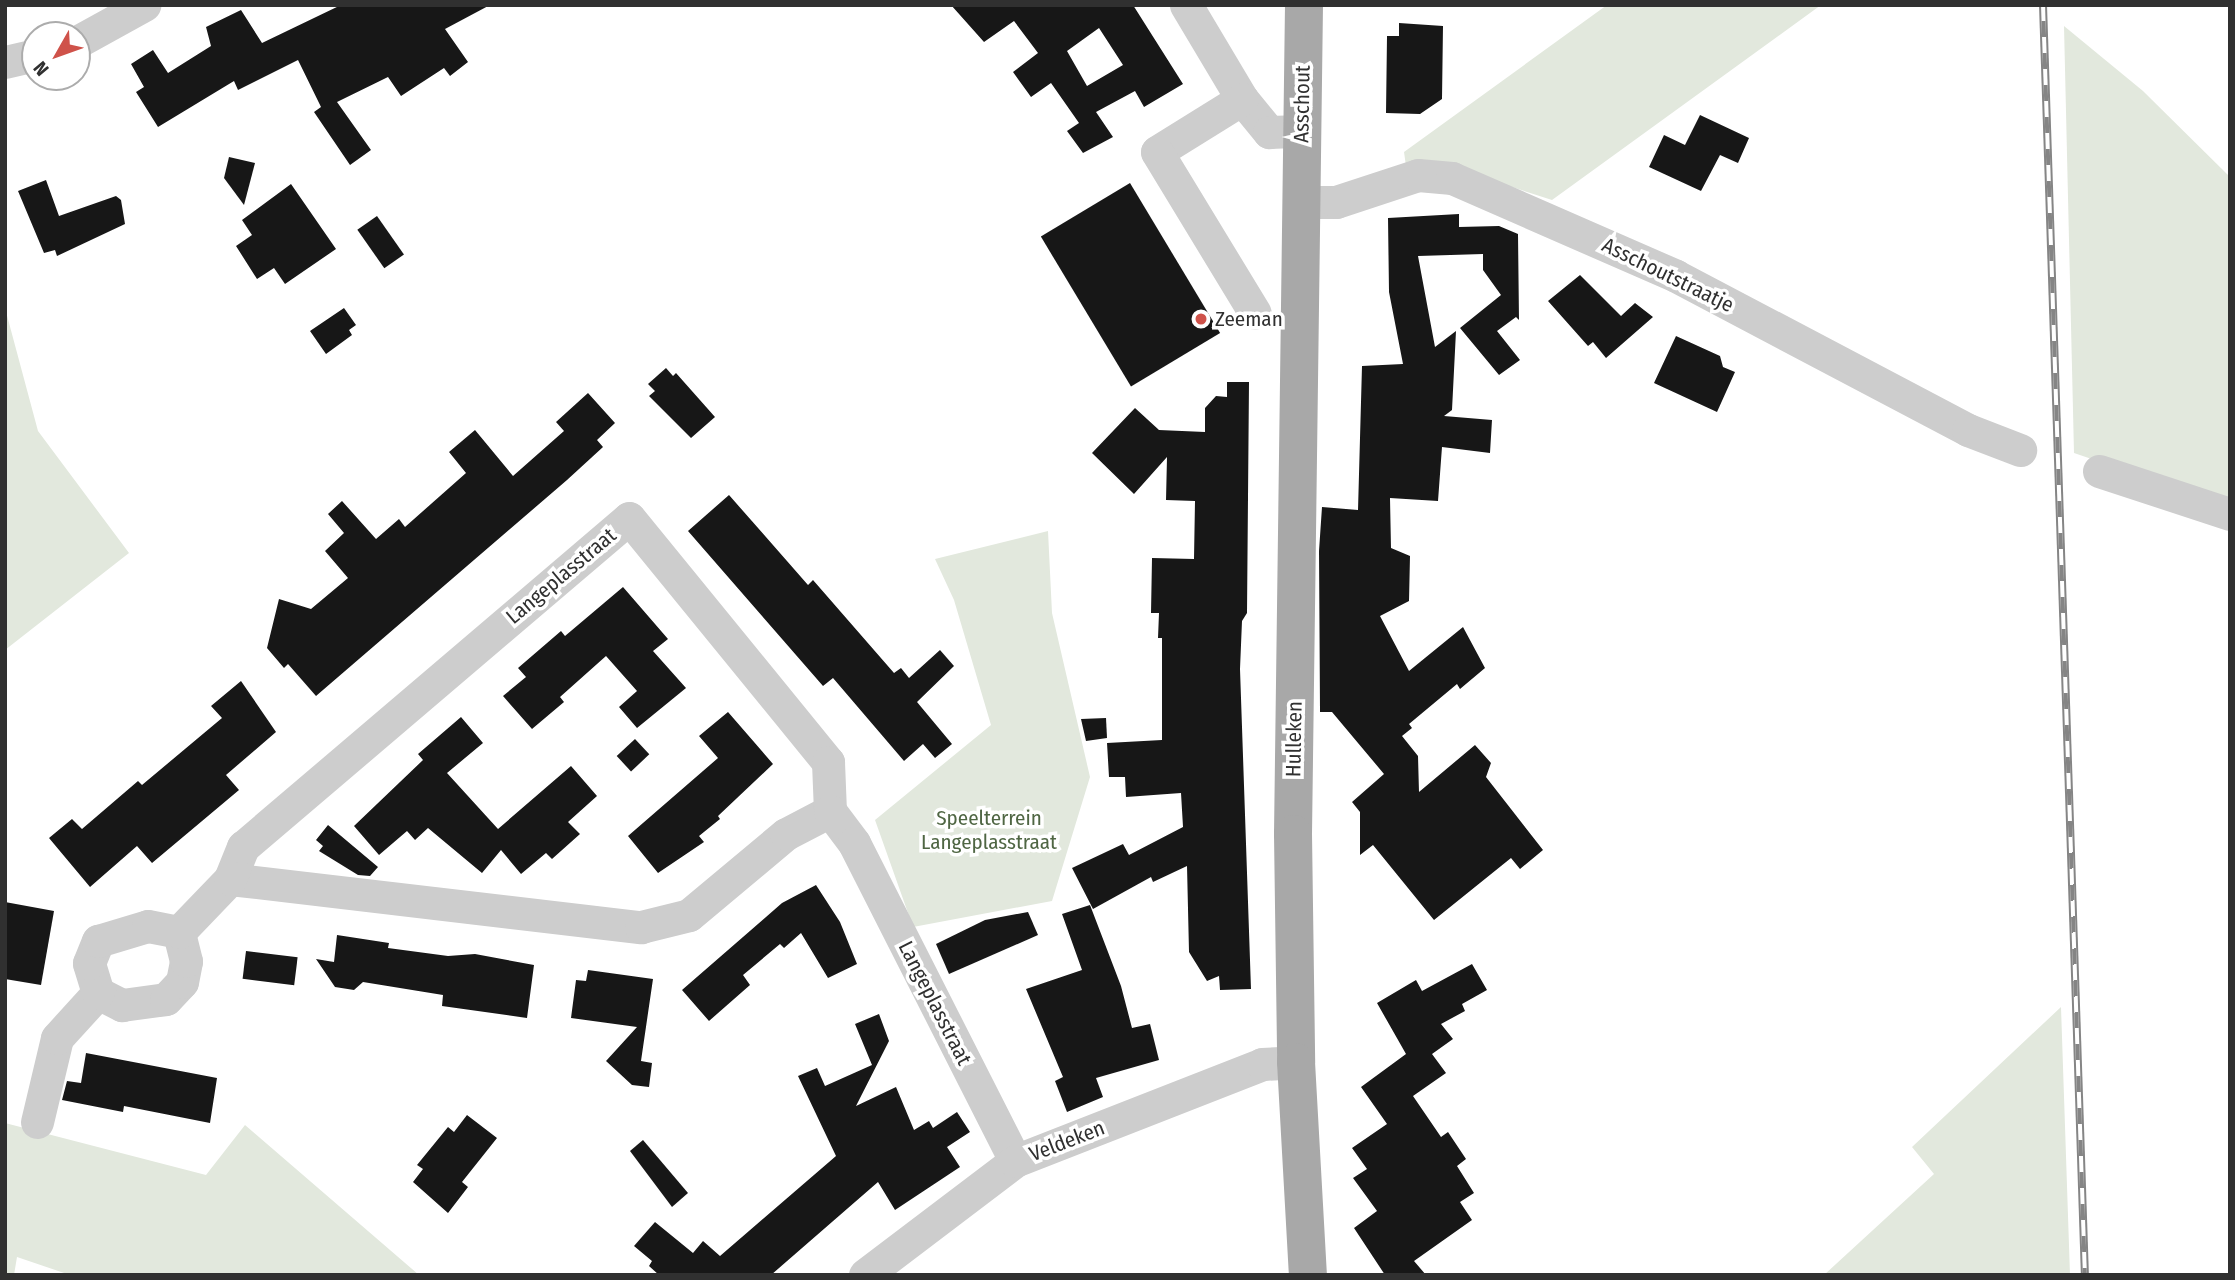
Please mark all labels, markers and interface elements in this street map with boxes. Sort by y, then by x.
north arrow [21,21,91,91]
text: N [29,57,54,80]
street label: Asschout [1289,65,1315,143]
street label: Asschoutstraatje [1598,232,1738,318]
place label: Zeeman [1215,306,1283,332]
marker: Zeeman [1193,311,1209,327]
street label: Langeplasstraat [501,523,621,629]
street label: Hulleken [1281,701,1307,777]
park label: Speelterrein Langeplasstraat [921,805,1057,855]
street label: Langeplasstraat [893,937,977,1069]
street label: Veldeken [1026,1115,1108,1167]

